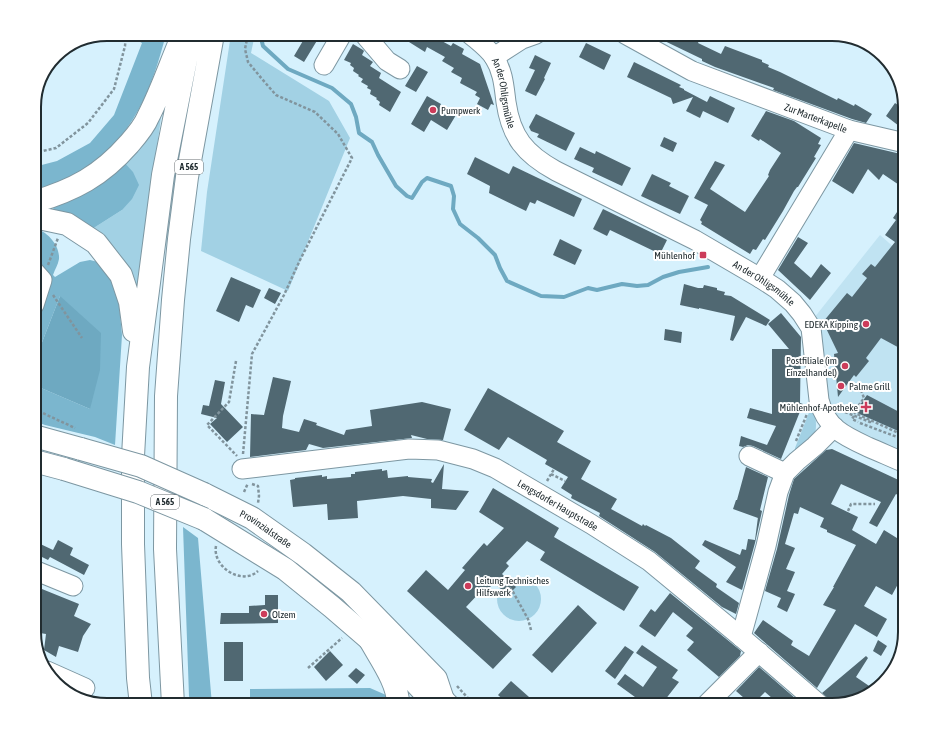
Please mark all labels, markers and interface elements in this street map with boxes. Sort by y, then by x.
street label: An der Ohligsmühle [490,56,517,131]
street label: Zur Marterkapelle [783,101,849,135]
marker: Pumpwerk [428,105,438,115]
place label: Pumpwerk [441,105,481,116]
road number: A 565 [175,160,203,174]
place label: Mühlenhof [654,250,695,261]
marker: Mühlenhof [698,250,708,260]
street label: An der Ohligsmühle [731,258,797,308]
place label: EDEKA Kipping [805,319,859,330]
marker: EDEKA Kipping [861,319,871,329]
place label: Postfiliale (im Einzelhandel) [786,355,837,378]
marker: Postfiliale (im Einzelhandel) [840,361,850,371]
marker: Palme Grill [836,381,846,391]
place label: Palme Grill [849,381,890,392]
place label: Mühlenhof-Apotheke [780,402,858,413]
marker: Mühlenhof-Apotheke [861,402,871,412]
street label: Lengsdorfer Hauptstraße [516,477,600,533]
road number: A 565 [151,495,179,509]
street label: Provinzialstraße [238,508,294,550]
place label: Leitung Technisches Hilfswerk [476,575,550,598]
marker: Leitung Technisches Hilfswerk [463,581,473,591]
marker: Olzem [259,609,269,619]
place label: Olzem [272,609,296,620]

